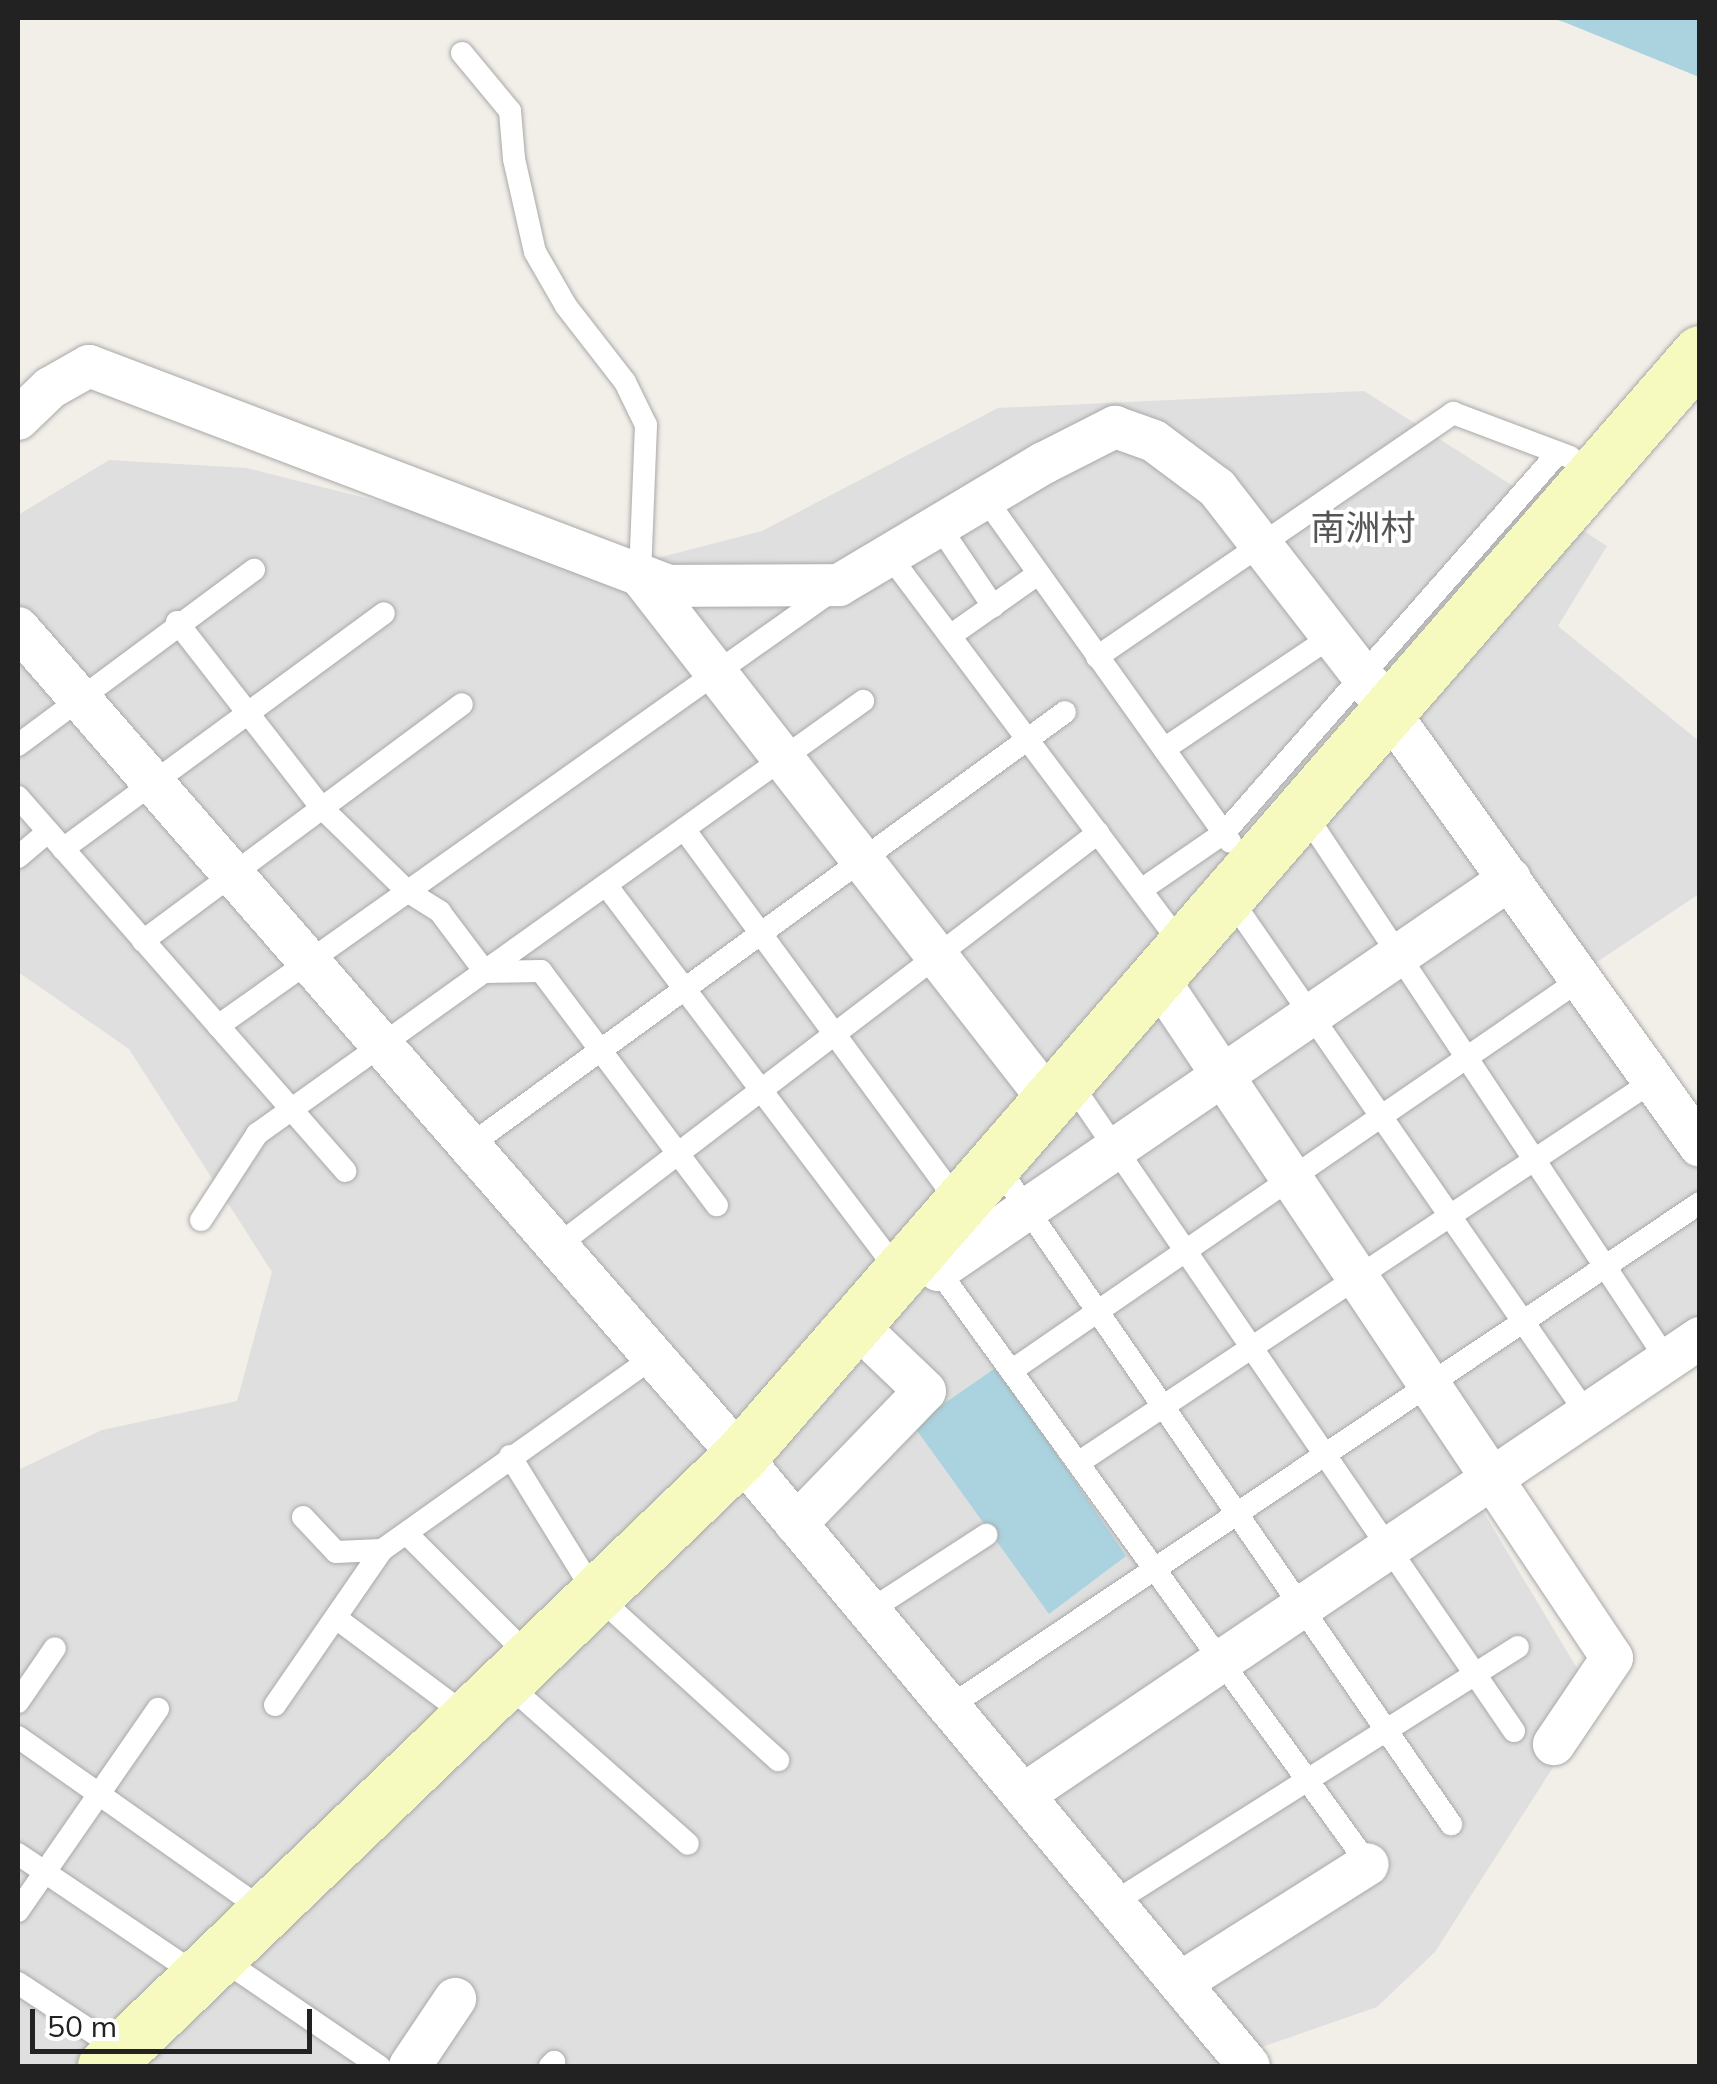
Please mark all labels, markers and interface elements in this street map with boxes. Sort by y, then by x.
district label: 南洲村 [1311,506,1415,548]
scale bar [35,1989,318,2051]
text: 50 m [47,2007,117,2045]

